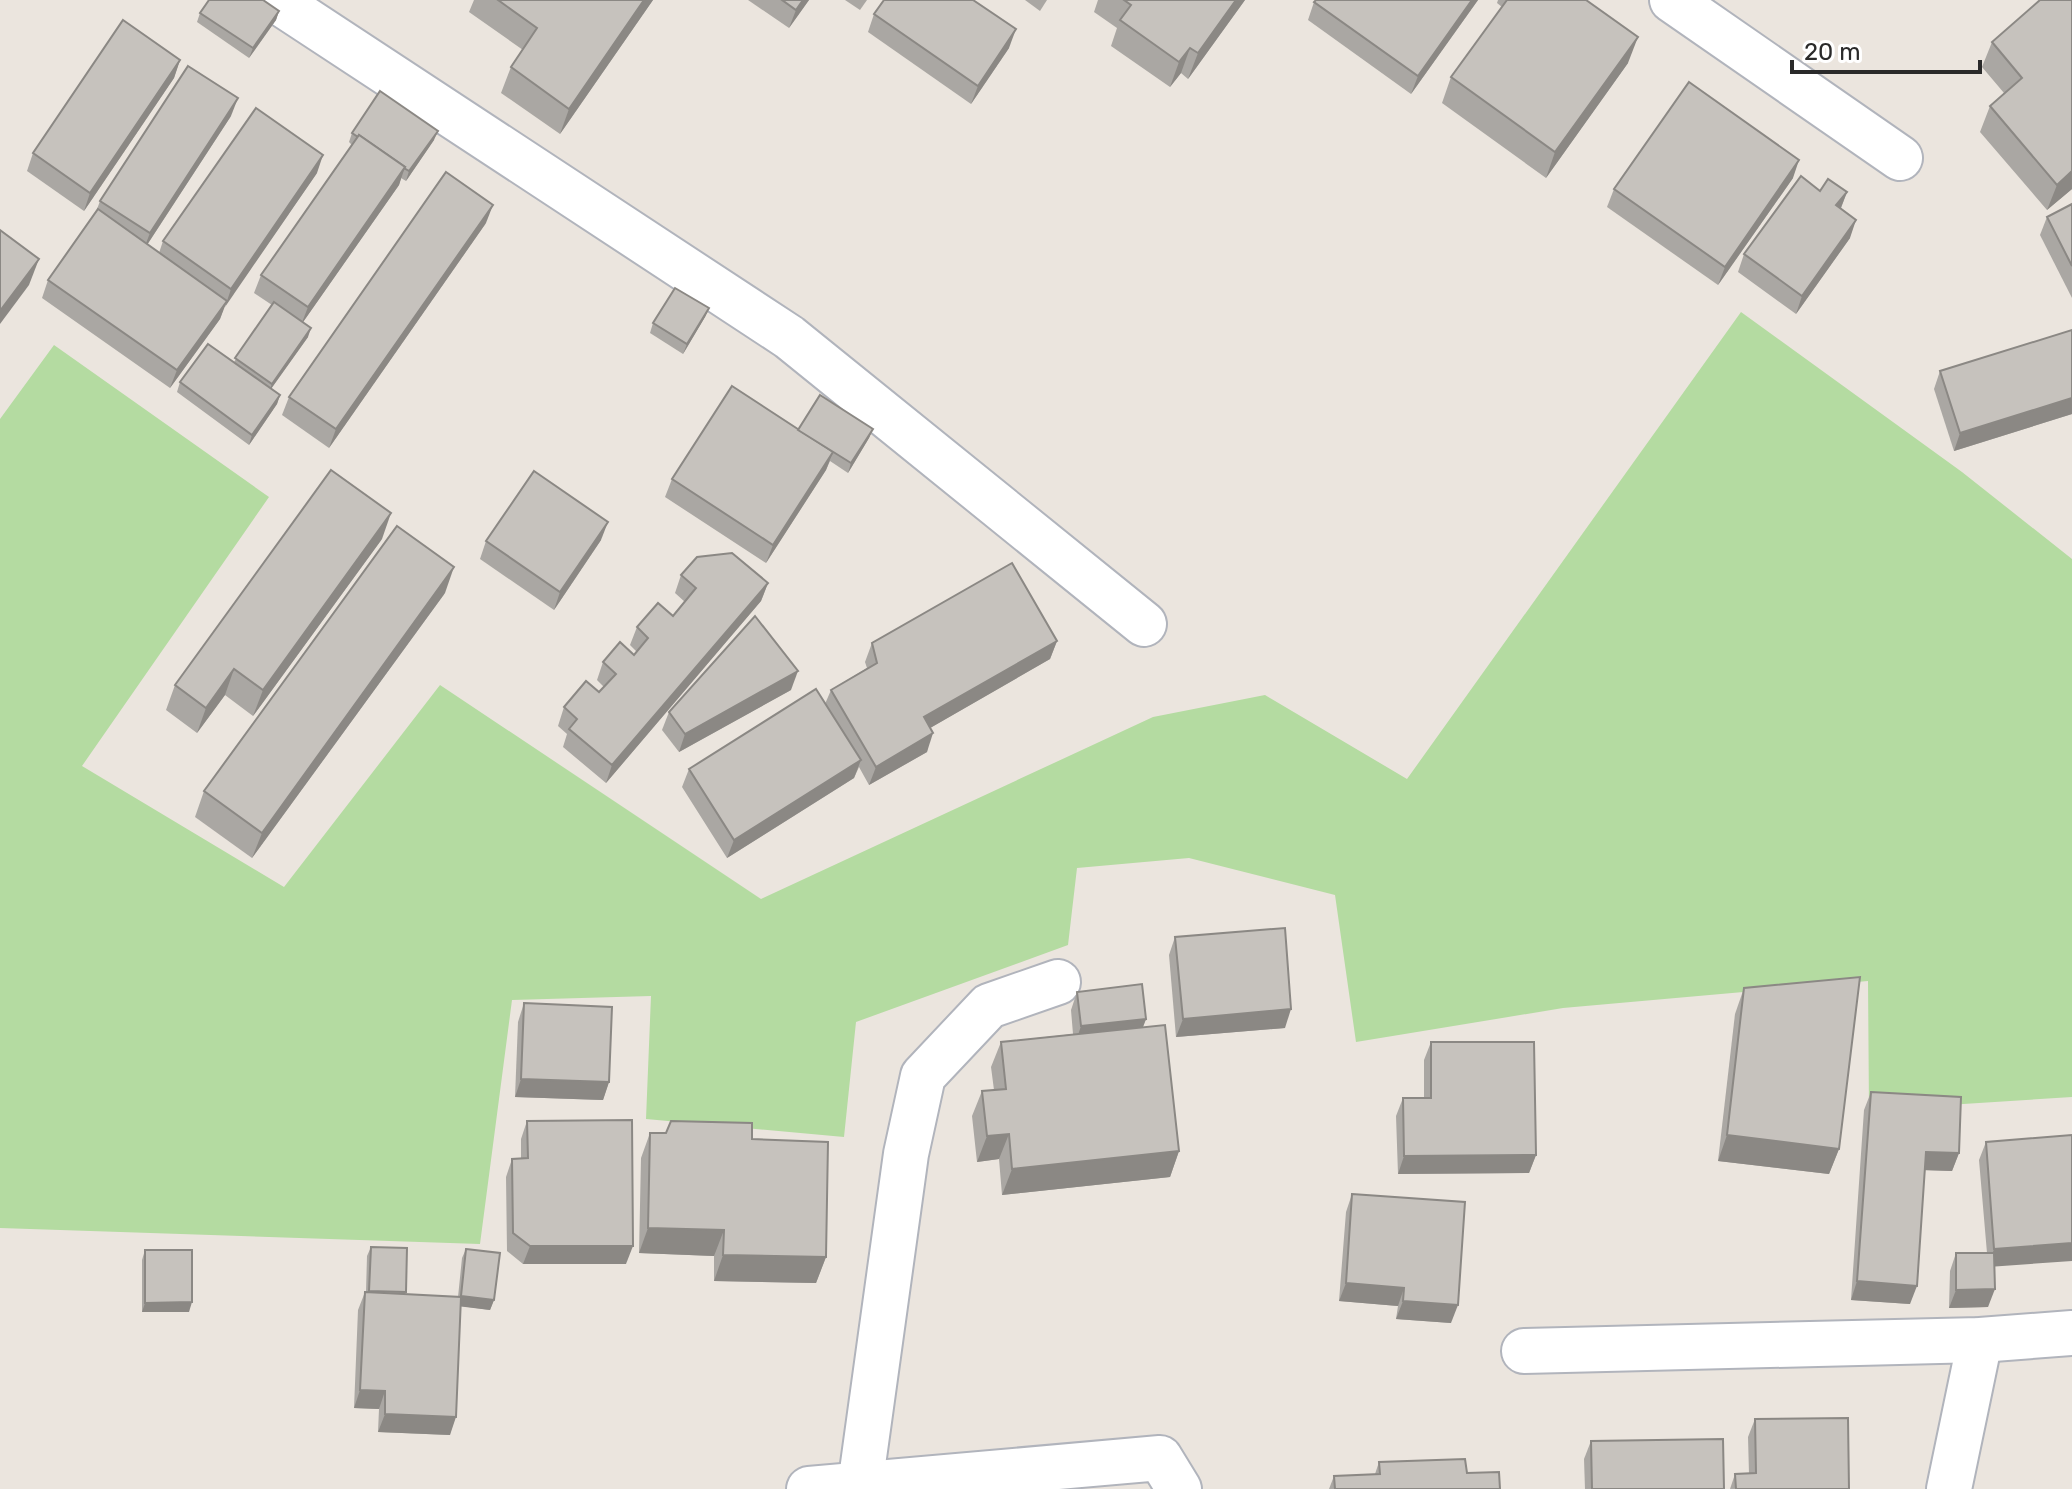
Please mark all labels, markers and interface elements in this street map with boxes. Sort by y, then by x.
scale bar [1792,24,1980,74]
text: 20 m [1804,38,1861,66]

